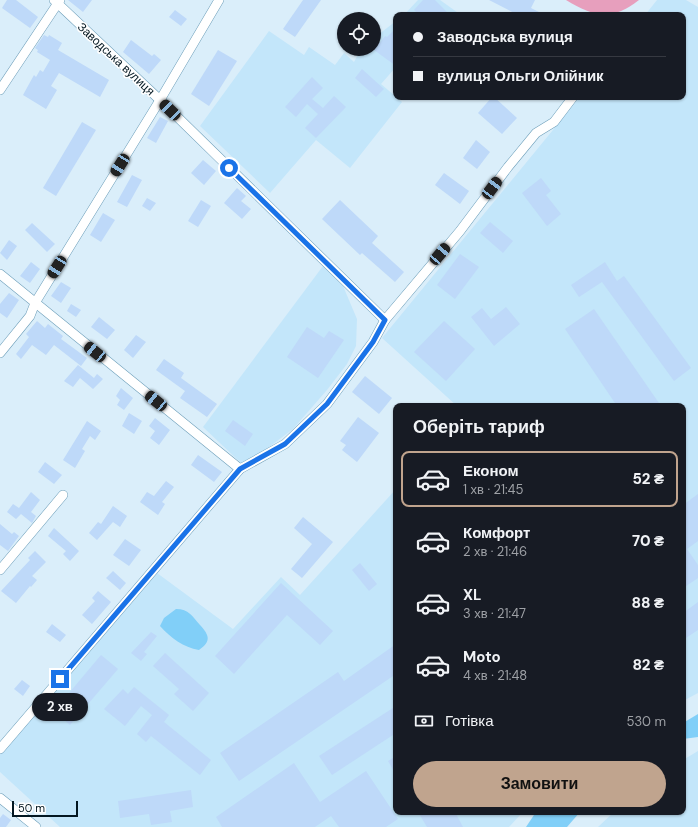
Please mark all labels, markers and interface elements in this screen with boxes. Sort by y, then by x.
map controls [337,12,381,56]
button: locate [337,12,381,56]
street label: Заводська вулиця [74,19,158,99]
text: Заводська вулиця [437,27,573,47]
text: вулиця Ольги Олійник [437,66,604,86]
car [157,97,183,123]
car [109,152,131,178]
route start [220,159,238,177]
car [480,175,504,201]
car [428,241,452,267]
car [46,254,68,280]
car [82,340,108,364]
car [143,389,169,413]
text: Оберіть тариф [413,415,545,439]
icon: car [415,461,451,497]
text: Економ [463,461,519,481]
text: 52 ₴ [633,469,664,489]
text: 1 хв · 21:45 [463,481,523,498]
icon: car [415,523,451,559]
text: Комфорт [463,523,530,543]
text: 70 ₴ [632,531,664,551]
text: 2 хв · 21:46 [463,543,527,560]
icon: car [415,585,451,621]
text: XL [463,585,481,605]
text: 88 ₴ [631,593,664,613]
text: 3 хв · 21:47 [463,605,526,622]
icon: car [415,647,451,683]
text: Moto [463,647,501,667]
text: 82 ₴ [632,655,664,675]
text: 4 хв · 21:48 [463,667,527,684]
route end [51,670,69,688]
callout: 2 хв [32,693,88,721]
text: 2 хв [47,698,73,715]
icon: cash [413,710,435,732]
text: Готівка [445,711,494,731]
text: 530 m [626,713,666,730]
button: Замовити [413,761,666,807]
scale bar [12,799,78,818]
text: 50 m [18,801,45,815]

